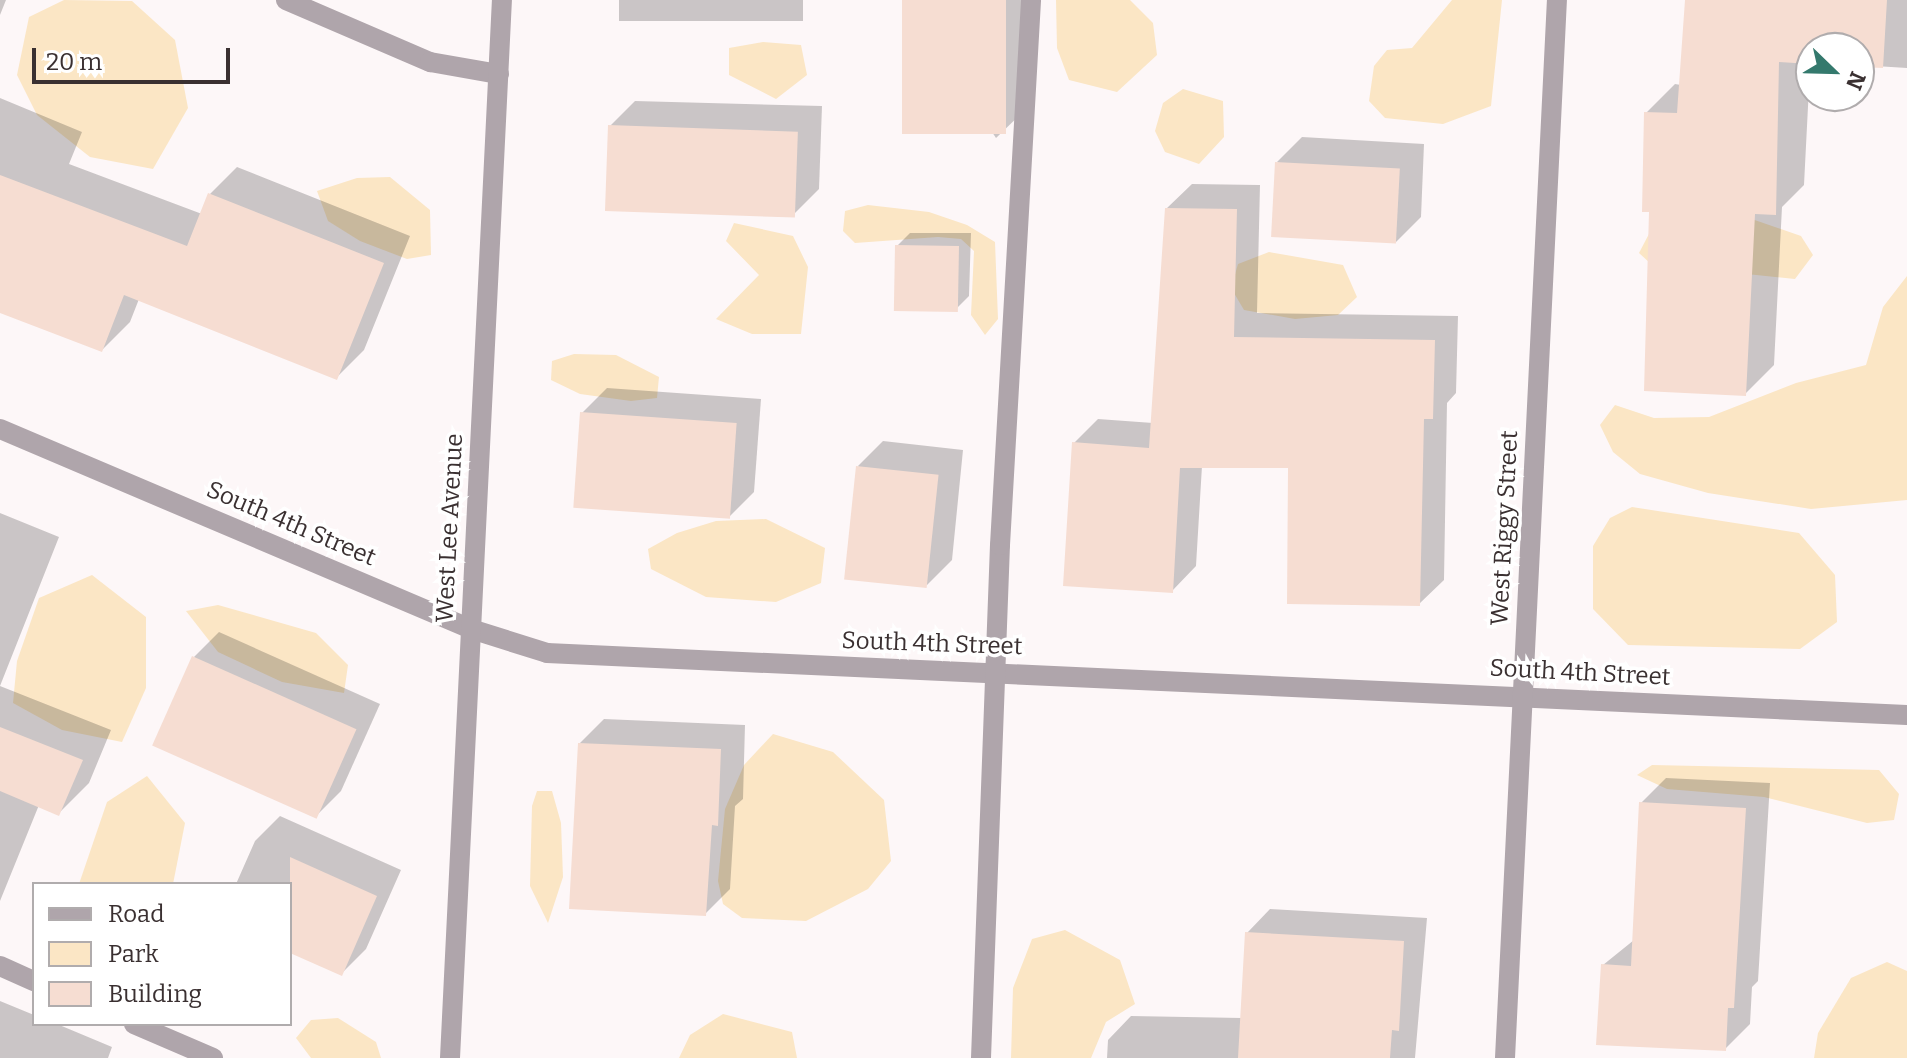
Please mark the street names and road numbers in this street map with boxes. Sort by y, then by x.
street label: West Riggy Street [1486,430,1524,626]
street label: West Lee Avenue [431,433,469,623]
street label: South 4th Street [202,475,380,573]
street label: South 4th Street [841,626,1023,662]
street label: South 4th Street [1489,654,1671,692]

